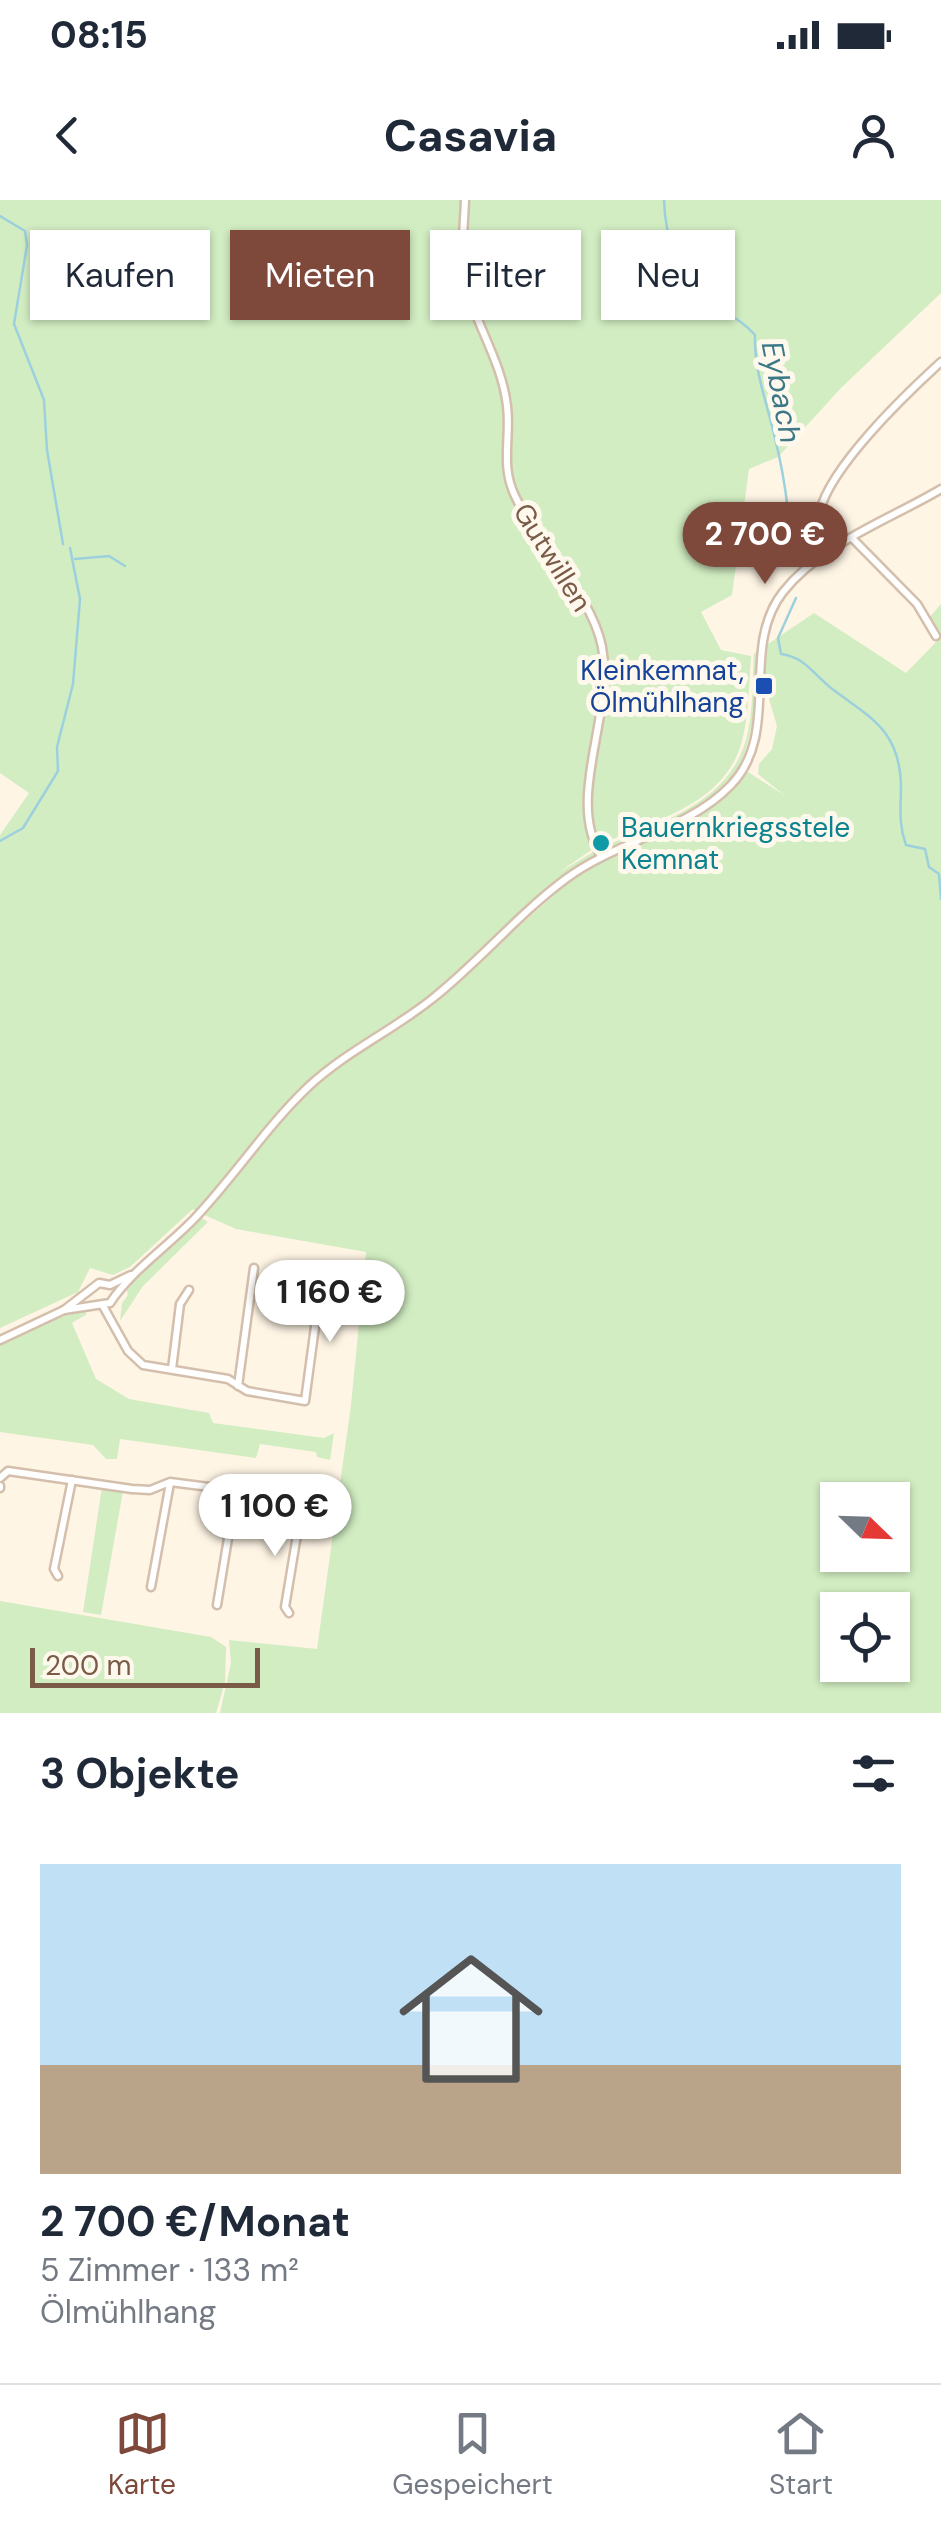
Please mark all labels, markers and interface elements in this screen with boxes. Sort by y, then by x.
text: 08:15 [50,10,148,60]
text: Casavia [384,106,557,165]
icon: back [40,108,95,163]
icon: person [846,108,901,163]
chip: Kaufen [30,230,210,320]
chip: Mieten [230,230,410,320]
chip: Filter [430,230,581,320]
chip: Neu [601,230,735,320]
water label: Eybach [753,338,810,446]
street label: Gutwillen [505,496,600,618]
pin: 2 700 € [673,502,857,587]
text: 2 700 € [705,513,825,555]
place label: Kleinkemnat, Ölmühlhang [580,652,744,721]
marker: Kleinkemnat, Ölmühlhang [753,675,775,697]
place label: Bauernkriegsstele Kemnat [621,809,850,878]
marker: Bauernkriegsstele Kemnat [590,832,612,854]
pin: 1 160 € [238,1260,422,1345]
text: 1 160 € [277,1271,383,1313]
pin: 1 100 € [183,1474,367,1559]
north arrow [820,1482,910,1572]
map controls [820,1482,910,1682]
text: 1 100 € [221,1485,329,1527]
button: locate [820,1592,910,1682]
scale bar [30,1643,260,1688]
text: 200 m [45,1647,132,1684]
text: 3 Objekte [40,1746,240,1801]
icon: filters [846,1746,901,1801]
icon: home [381,1929,561,2109]
text: 2 700 €/Monat [40,2194,350,2249]
text: 5 Zimmer · 133 m² [40,2249,299,2291]
text: Ölmühlhang [40,2291,216,2333]
tab: Karte [108,2406,176,2503]
tab: Gespeichert [392,2406,553,2503]
tab: Start [769,2406,833,2503]

